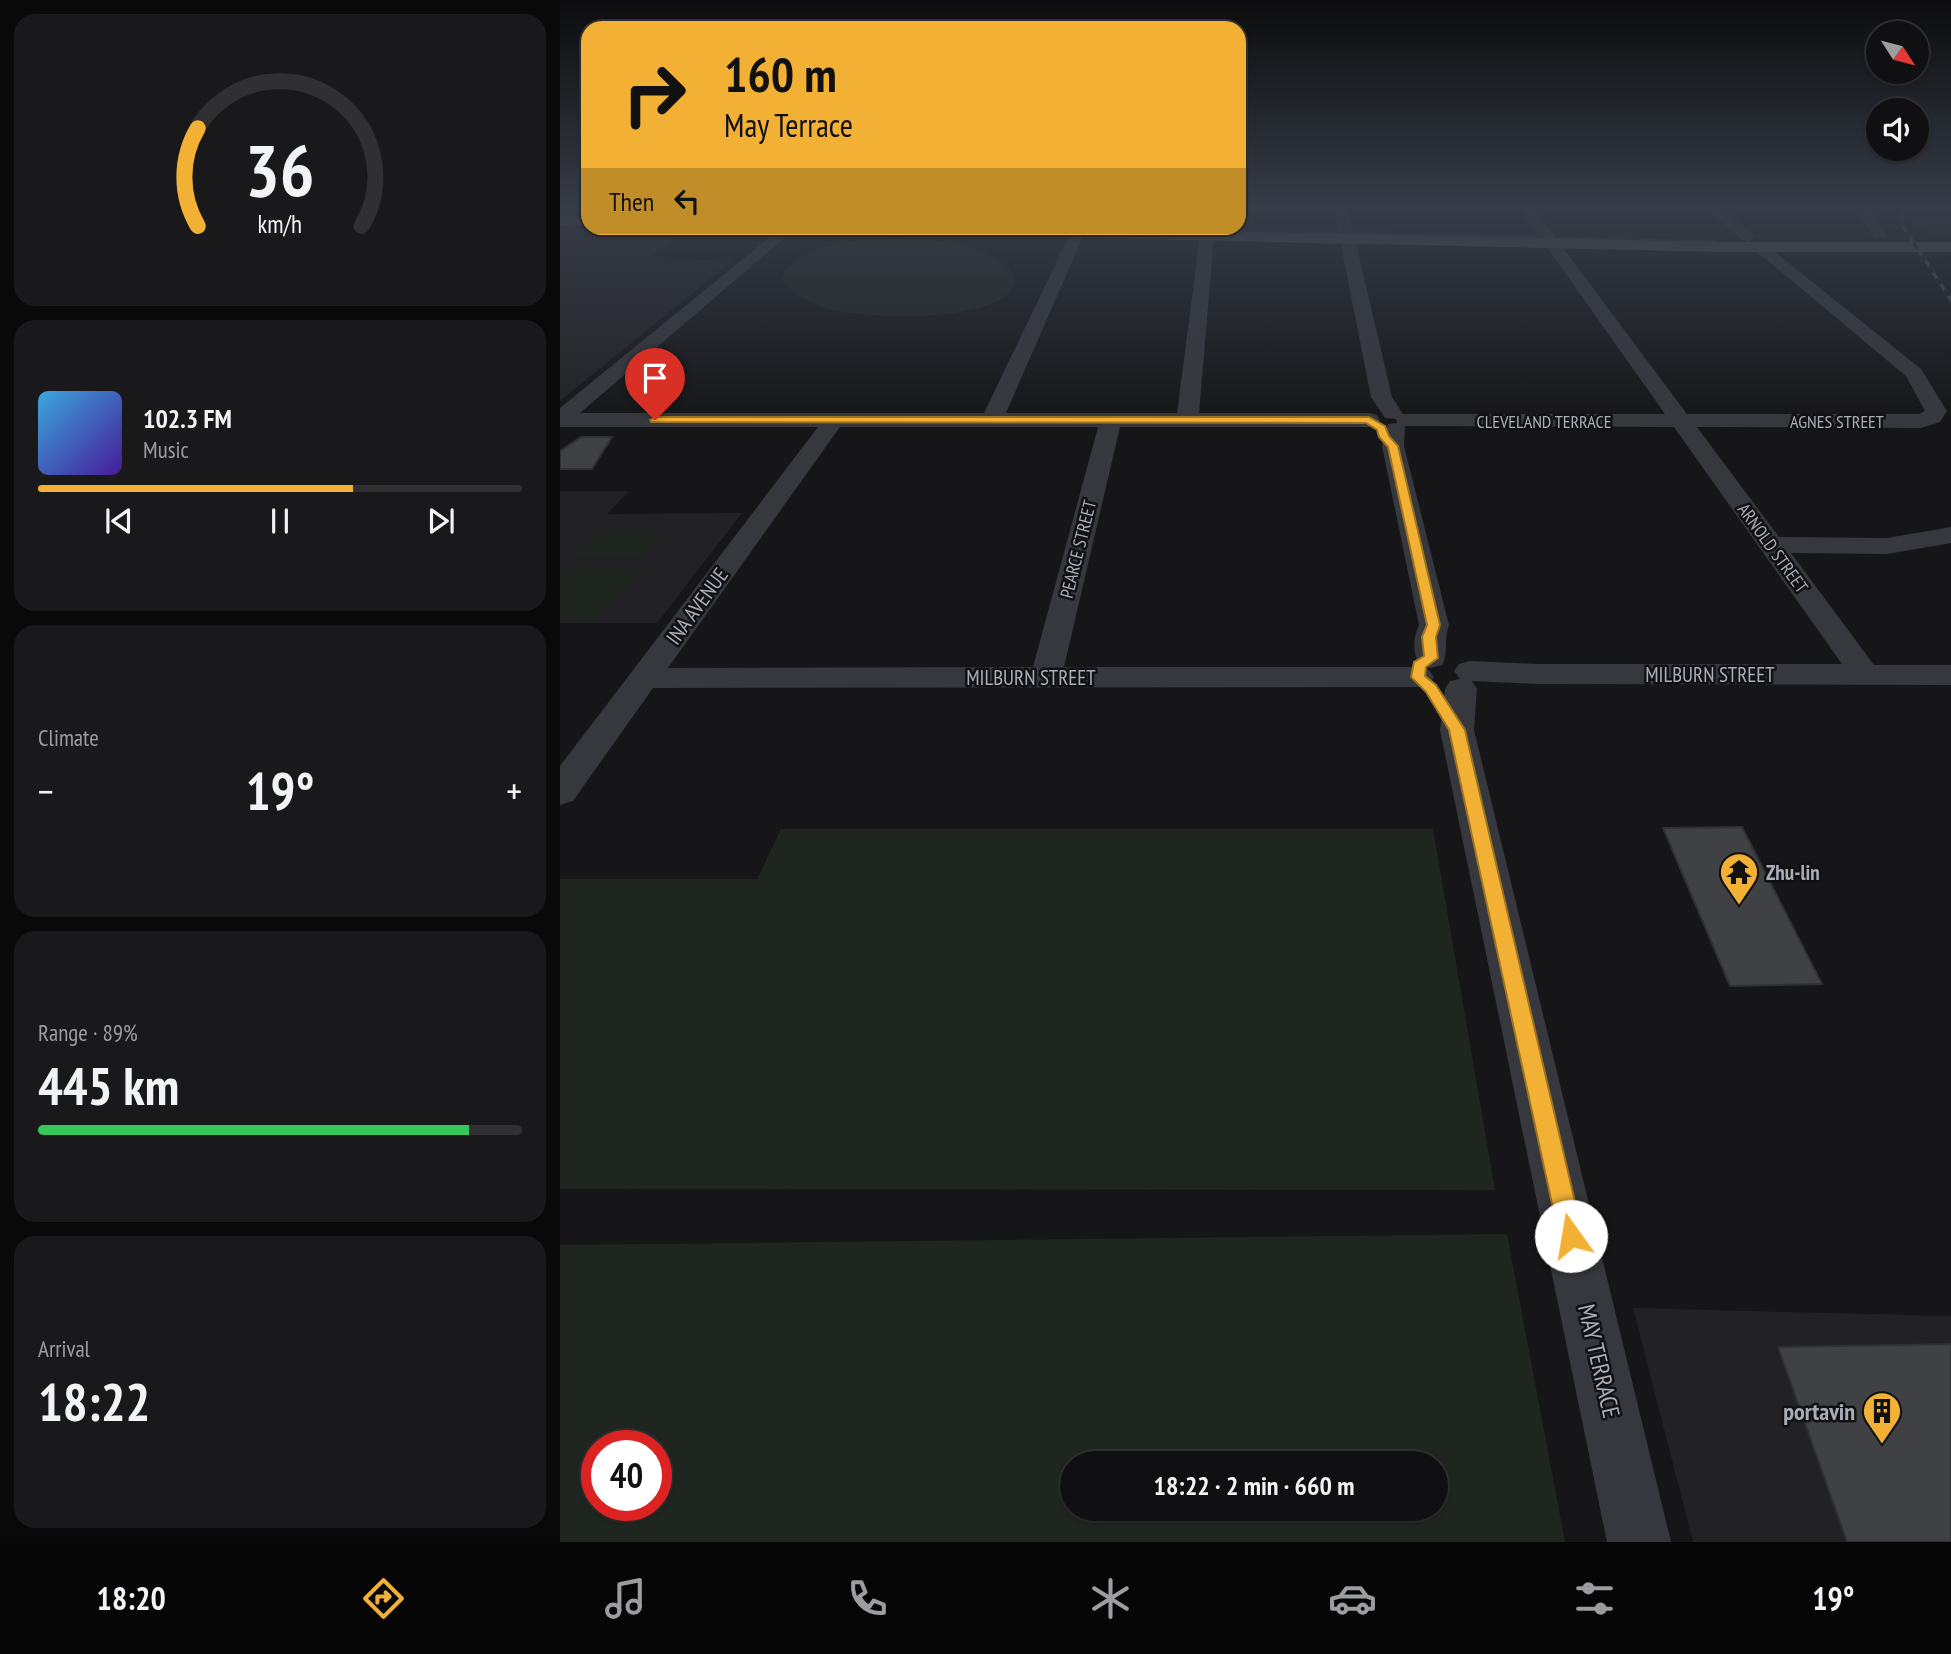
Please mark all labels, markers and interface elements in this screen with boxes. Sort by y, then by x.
north arrow [1866,21,1928,84]
map controls [1866,21,1929,161]
text: 160 m [724,42,837,106]
icon: right [609,49,700,140]
button: sound [1866,98,1929,161]
text: May Terrace [724,104,853,146]
text: 36 [245,122,315,216]
icon: left [668,182,706,220]
text: Then [609,185,654,218]
text: km/h [258,208,302,240]
pin [625,348,685,420]
icon: arrive [636,359,674,397]
text: 102.3 FM [143,402,232,435]
street label: CLEVELAND TERRACE [1477,410,1611,433]
street label: AGNES STREET [1790,410,1884,433]
text: Music [143,435,189,464]
street label: PEARCE STREET [1055,498,1101,600]
street label: ARNOLD STREET [1733,499,1813,597]
icon: previous [100,502,138,540]
icon: pause [261,502,299,540]
icon: next [422,502,460,540]
street label: INA AVENUE [660,562,734,650]
street label: MILBURN STREET [1645,661,1775,688]
street label: MILBURN STREET [966,664,1096,691]
text: Climate [38,723,99,752]
text: 19° [246,757,314,824]
text: − [38,766,54,815]
text: + [506,766,522,815]
temple icon: Zhu-lin [1718,851,1760,906]
place label: Zhu-lin [1766,859,1820,886]
text: Range · 89% [38,1018,138,1047]
text: 445 km [38,1052,179,1119]
position arrow [1534,1199,1608,1273]
street label: MAY TERRACE [1571,1301,1627,1421]
text: Arrival [38,1334,90,1363]
text: 18:22 [38,1368,150,1435]
building icon: portavin [1861,1390,1903,1445]
place label: portavin [1783,1396,1855,1427]
speed limit sign: 40 [581,1430,672,1521]
text: 18:22 · 2 min · 660 m [1154,1469,1354,1502]
icon: directions [359,1574,408,1623]
icon: music [601,1574,650,1623]
icon: phone [843,1574,892,1623]
icon: climate [1086,1574,1135,1623]
icon: car [1328,1574,1377,1623]
icon: filters [1570,1574,1619,1623]
text: 18:20 [97,1577,166,1619]
text: 19° [1812,1577,1854,1619]

